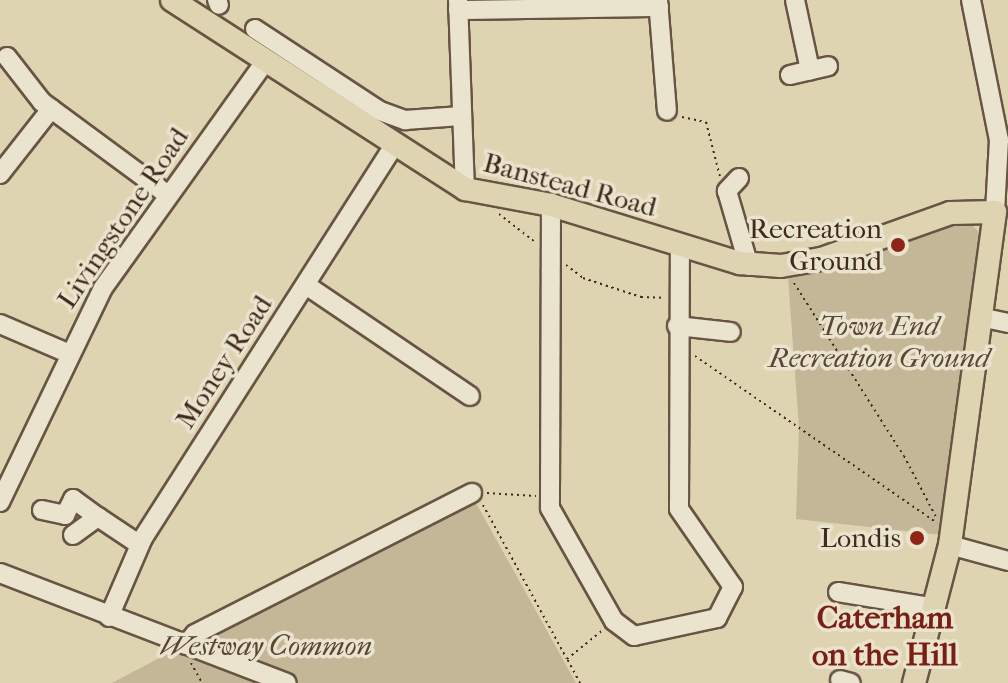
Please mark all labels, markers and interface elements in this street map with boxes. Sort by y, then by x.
street label: Livingstone Road [50,121,196,315]
street label: Banstead Road [480,146,660,224]
place label: Recreation Ground [749,212,882,278]
marker: Recreation Ground [889,236,907,254]
street label: Money Road [168,289,280,435]
park label: Town End Recreation Ground [769,309,989,375]
place label: Londis [820,521,901,555]
marker: Londis [908,529,926,547]
district label: Caterham on the Hill [812,600,958,675]
park label: Westway Common [160,629,372,663]

